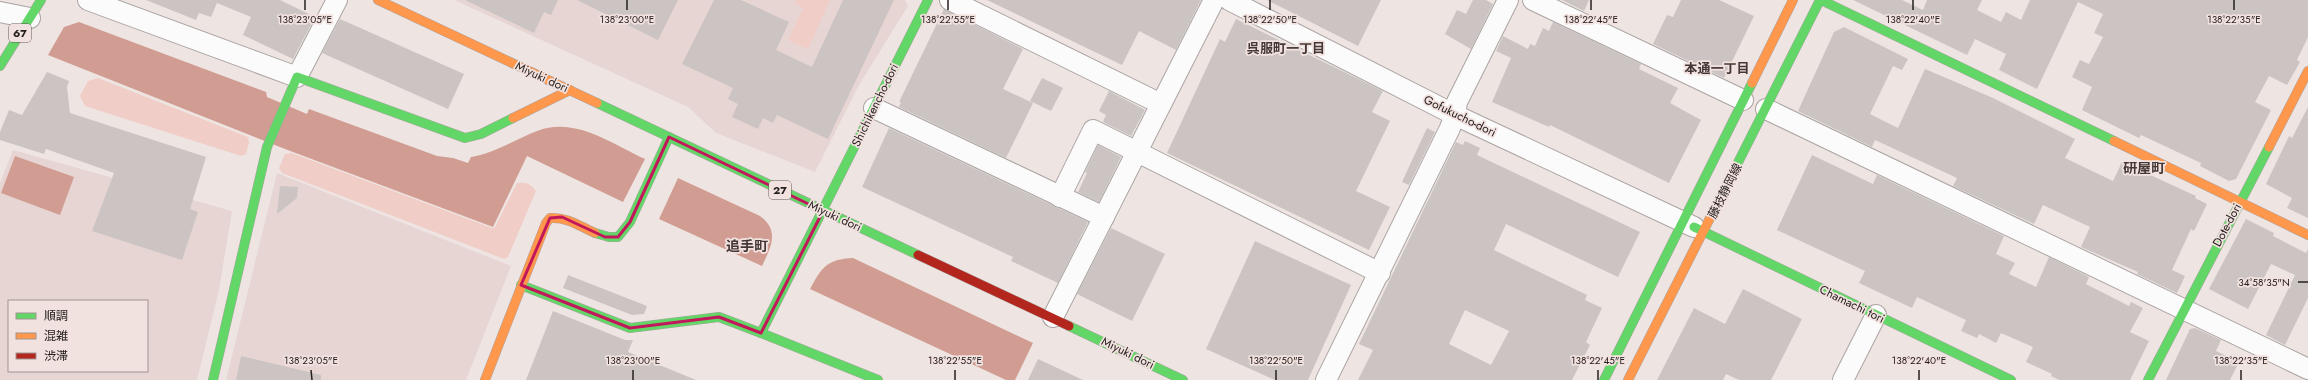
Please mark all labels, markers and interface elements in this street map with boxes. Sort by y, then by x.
text: 138°23'05"E [278,12,332,27]
text: 138°23'00"E [600,12,654,27]
text: 138°22'55"E [921,12,975,27]
text: 138°22'50"E [1243,12,1297,27]
text: 138°22'45"E [1564,12,1618,27]
text: 138°22'40"E [1886,12,1940,27]
text: 138°22'35"E [2207,12,2261,27]
road number: 67 [9,24,31,42]
district label: 呉服町一丁目 [1247,39,1325,58]
street label: Miyuki dori [512,57,572,97]
district label: 本通一丁目 [1684,59,1750,78]
street label: Shichikencho-dori [847,60,903,150]
street label: Gofukucho-dori [1421,91,1499,141]
district label: 研屋町 [2123,158,2165,178]
street label: 藤枝静岡線 [1703,160,1747,222]
road number: 27 [769,181,791,199]
street label: Miyuki dori [805,196,865,236]
street label: Dote-dori [2208,200,2246,250]
district label: 追手町 [726,236,768,256]
text: 34°58'35"N [2238,275,2290,290]
street label: Chamachi tori [1816,280,1888,328]
legend [8,300,148,372]
text: 順調 [44,307,68,325]
text: 混雑 [44,327,68,345]
street label: Miyuki dori [1098,332,1158,374]
text: 渋滞 [44,347,68,365]
text: 138°23'05"E [284,353,338,368]
text: 138°23'00"E [606,353,660,368]
text: 138°22'55"E [928,353,982,368]
text: 138°22'50"E [1249,353,1303,368]
text: 138°22'45"E [1571,353,1625,368]
text: 138°22'40"E [1892,353,1946,368]
text: 138°22'35"E [2214,353,2268,368]

